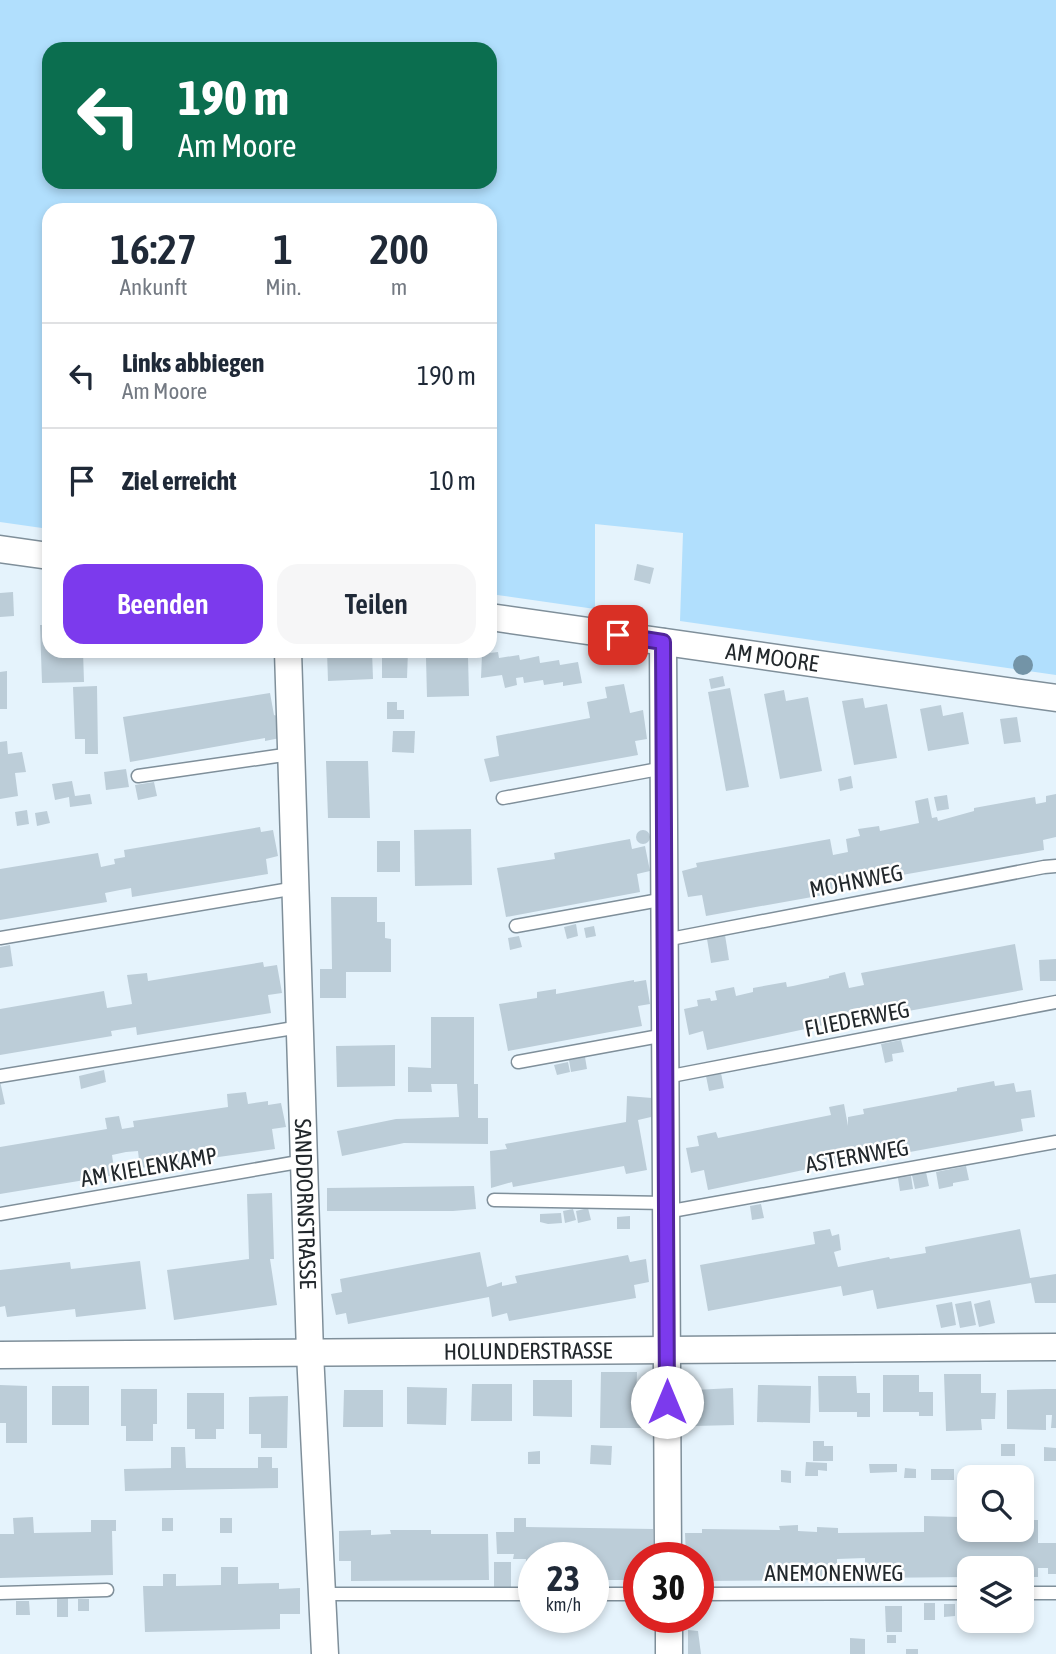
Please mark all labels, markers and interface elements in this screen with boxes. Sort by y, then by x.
text: 190 m [178,69,289,125]
icon: left [63,70,154,161]
text: Am Moore [178,127,297,164]
text: 16:27 [110,225,197,273]
text: 1 [273,225,293,273]
text: 200 [369,225,429,273]
text: Ankunft [120,274,187,300]
text: Min. [265,274,301,300]
text: m [391,274,407,300]
text: Links abbiegen [122,348,264,378]
icon: left [63,357,101,395]
text: 190 m [417,361,476,391]
text: Am Moore [122,378,207,404]
icon: arrive [63,462,101,500]
text: Ziel erreicht [122,466,237,496]
text: 10 m [429,466,476,496]
button: Beenden [63,564,263,644]
button: Teilen [277,564,476,644]
pin [588,605,648,665]
icon: arrive [599,616,637,654]
street label: AM MOORE [724,638,820,677]
street label: MOHNWEG [807,859,905,903]
street label: FLIEDERWEG [802,996,912,1042]
street label: SANDDORNSTRASSE [290,1118,321,1290]
street label: ASTERNWEG [803,1134,911,1178]
street label: AM KIELENKAMP [79,1142,219,1192]
street label: HOLUNDERSTRASSE [443,1337,613,1365]
position arrow [630,1365,704,1439]
map controls [957,1465,1034,1633]
button: search [957,1465,1034,1542]
speed limit sign: 30 [623,1542,714,1633]
button: layers [957,1556,1034,1633]
text: 23 [547,1558,580,1598]
street label: ANEMONENWEG [764,1560,904,1586]
text: km/h [546,1594,581,1615]

